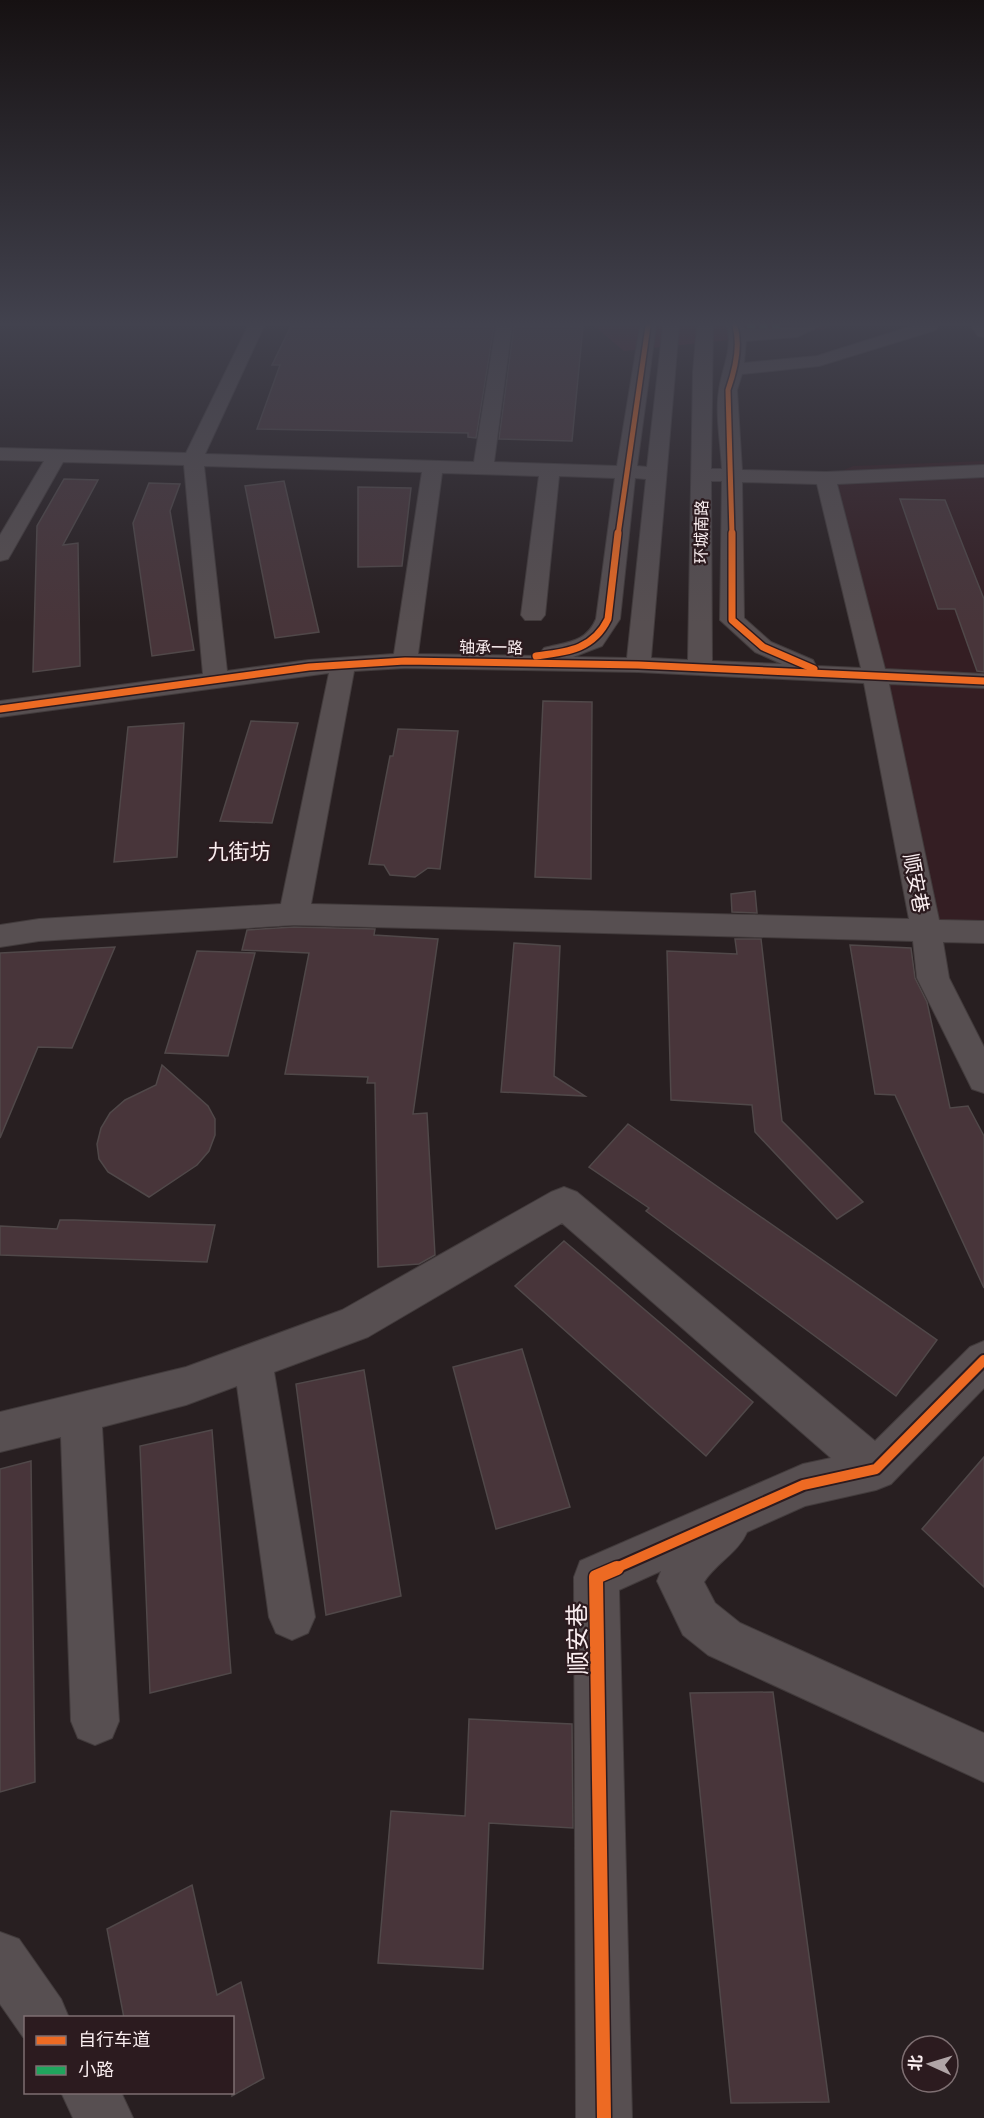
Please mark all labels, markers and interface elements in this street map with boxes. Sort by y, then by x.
street label: 环城南路 [690,500,712,564]
street label: 轴承一路 [459,636,523,658]
district label: 九街坊 [208,838,271,864]
street label: 顺安巷 [899,851,934,915]
street label: 顺安巷 [561,1603,592,1675]
legend [24,2016,234,2094]
text: 自行车道 [78,2028,150,2050]
north arrow [900,2034,960,2094]
text: 北 [905,2054,926,2072]
text: 小路 [78,2058,114,2080]

